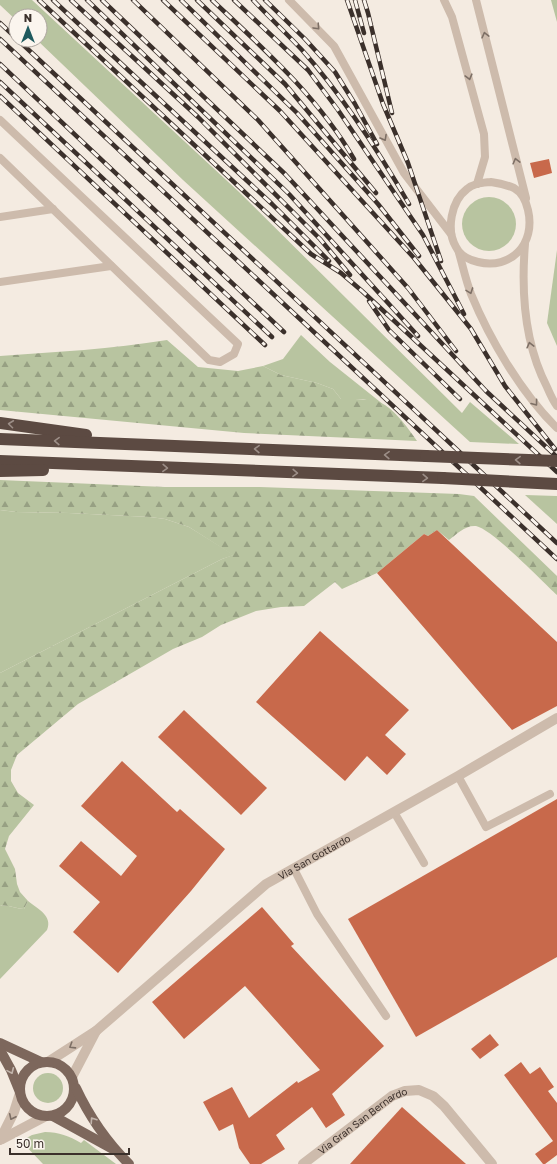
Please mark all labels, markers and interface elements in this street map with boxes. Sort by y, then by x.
north arrow [8,8,48,48]
text: N [24,11,32,24]
one-way arrow [312,23,319,30]
one-way arrow [481,32,489,38]
one-way arrow [464,74,472,80]
one-way arrow [380,133,387,141]
one-way arrow [513,158,521,164]
one-way arrow [466,287,474,294]
one-way arrow [527,342,535,348]
one-way arrow [530,399,538,406]
one-way arrow [8,420,14,429]
one-way arrow [54,437,60,445]
one-way arrow [254,445,260,453]
one-way arrow [384,450,390,459]
one-way arrow [515,456,521,464]
one-way arrow [162,463,168,472]
one-way arrow [292,468,298,477]
one-way arrow [422,473,428,482]
street label: Via San Gottardo [276,832,352,882]
one-way arrow [69,1041,76,1049]
one-way arrow [6,1067,14,1075]
street label: Via Gran San Bernardo [315,1085,409,1157]
one-way arrow [9,1113,17,1120]
one-way arrow [91,1117,98,1124]
scale bar [10,1130,129,1156]
text: 50 m [16,1136,44,1151]

